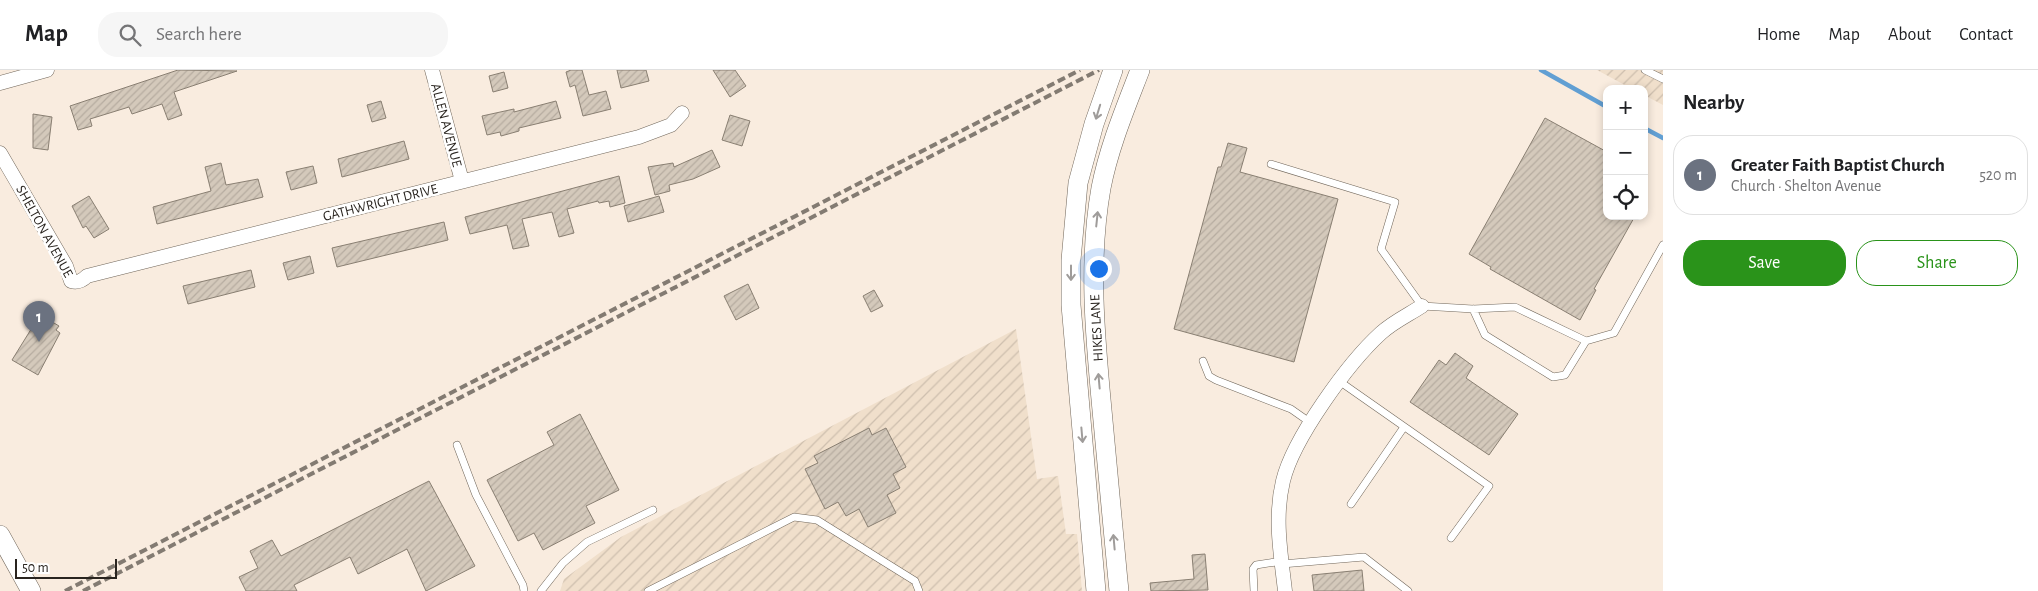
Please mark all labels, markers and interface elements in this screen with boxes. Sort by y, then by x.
search box [98,12,448,57]
icon: search [116,21,144,49]
text: Map [25,22,68,46]
text: Search here [156,25,242,44]
text: Home [1757,26,1800,44]
text: Map [1828,26,1860,44]
text: About [1888,26,1931,44]
text: Contact [1959,26,2013,44]
street label: ALLEN AVENUE [428,82,464,169]
map controls [1603,85,1648,220]
button: + [1603,85,1648,130]
text: Nearby [1683,92,1744,113]
one-way arrow [1092,104,1102,120]
button: − [1603,130,1648,175]
text: Greater Faith Baptist Church [1731,156,1945,175]
text: 1 [1697,167,1703,183]
text: 520 m [1979,167,2017,183]
button: locate [1603,175,1648,220]
text: Church · Shelton Avenue [1731,178,1881,194]
street label: GATHWRIGHT DRIVE [321,182,439,224]
street label: SHELTON AVENUE [13,183,75,280]
one-way arrow [1092,211,1102,227]
button: Save [1683,240,1846,286]
button: Share [1856,240,2018,286]
your location [1086,256,1112,282]
one-way arrow [1066,265,1076,281]
street label: HIKES LANE [1088,294,1106,362]
pin: 1 [23,301,55,342]
one-way arrow [1094,373,1104,389]
one-way arrow [1077,427,1087,443]
one-way arrow [1109,535,1119,551]
scale bar [15,556,118,579]
text: 50 m [22,561,49,575]

